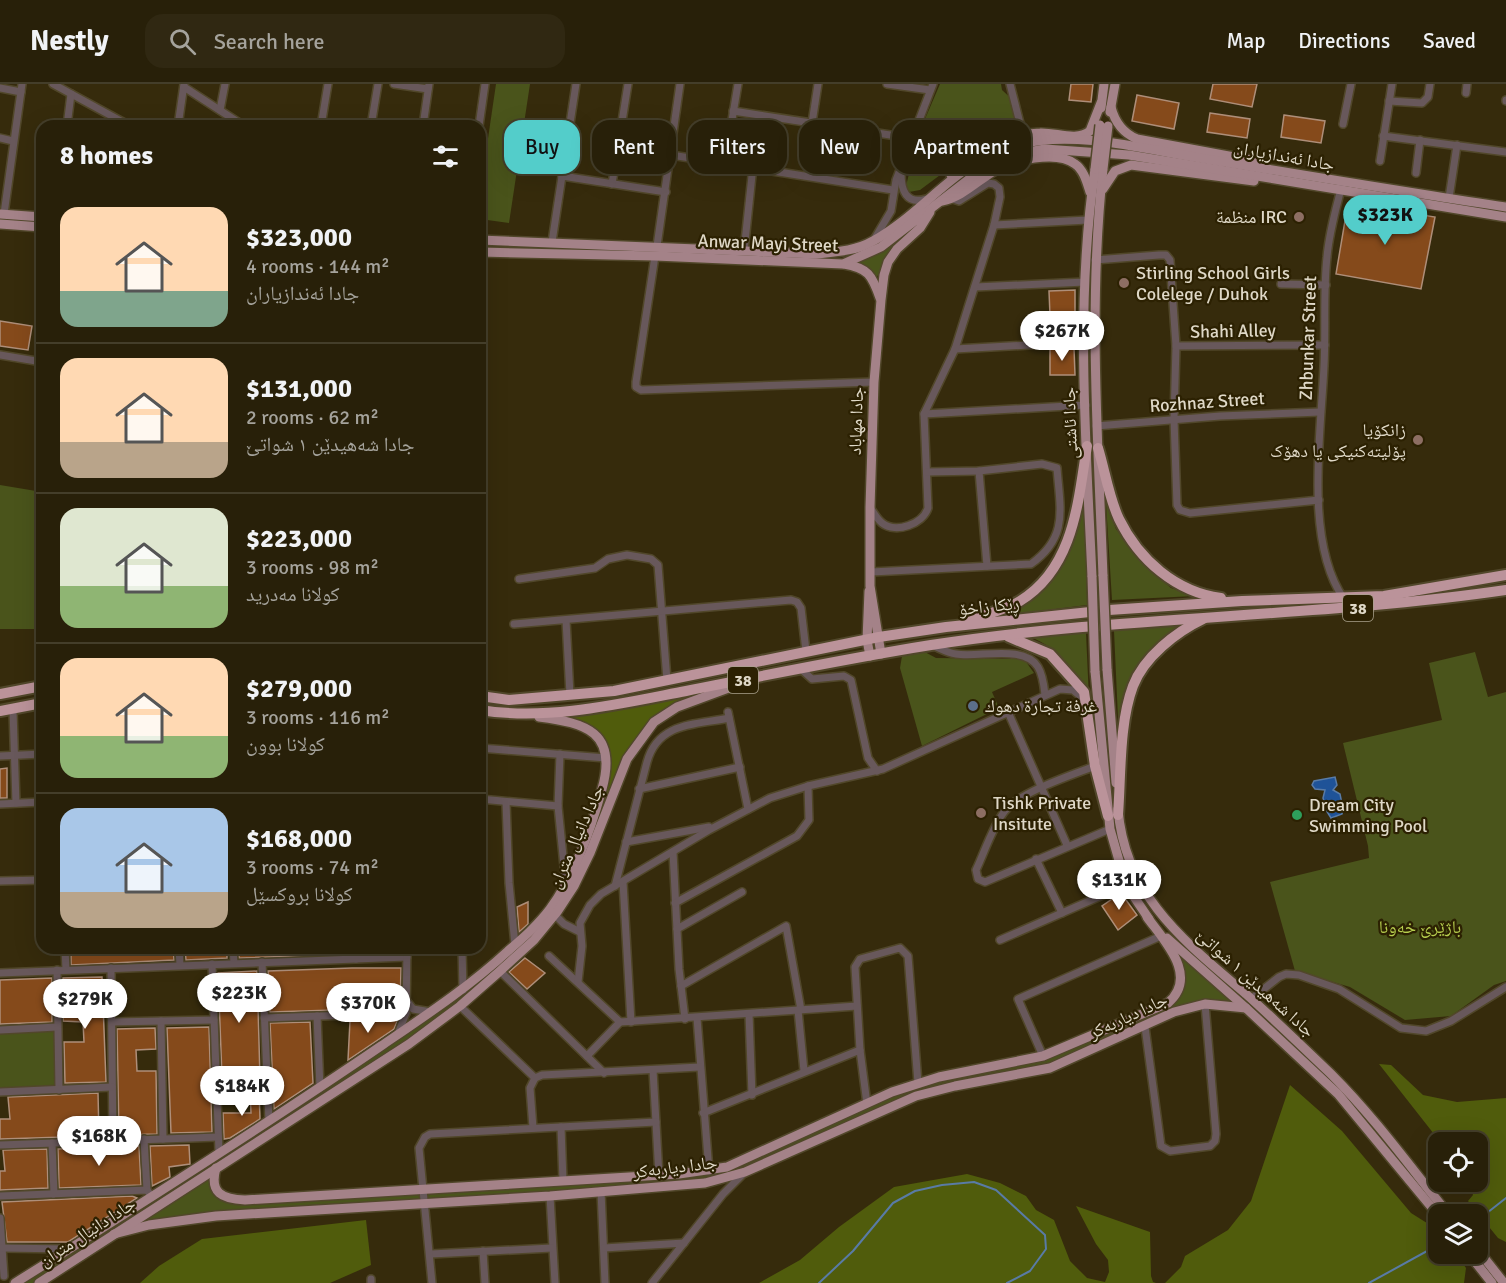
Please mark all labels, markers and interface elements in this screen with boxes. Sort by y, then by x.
search box [145,14,565,68]
text: Nestly [30,24,109,58]
icon: search [166,25,199,58]
text: Search here [214,28,325,55]
text: Map [1227,28,1265,54]
text: Directions [1298,28,1390,54]
text: Saved [1423,28,1476,54]
chip: Buy [504,120,580,174]
chip: Rent [592,120,676,174]
chip: Filters [688,120,787,174]
chip: New [799,120,880,174]
chip: Apartment [892,120,1031,174]
street label: جادا ئەندازیاران [1232,136,1336,176]
text: 8 homes [60,140,153,172]
icon: filters [429,140,462,173]
pin: $323K [1343,195,1427,246]
text: $323K [1357,202,1413,227]
place label: منظمة IRC [1216,206,1287,228]
marker: منظمة IRC [1292,210,1306,224]
text: $323,000 [246,222,352,254]
street label: Anwar Mayi Street [697,230,839,256]
icon: home [108,231,180,303]
text: 4 rooms · 144 m² [246,254,390,279]
place label: Stirling School Girls Colelege / Duhok [1136,262,1290,305]
street label: Zhbunkar Street [1295,275,1321,401]
marker: Stirling School Girls Colelege / Duhok [1117,276,1131,290]
text: جادا ئەندازیاران [246,281,359,306]
pin: $267K [1020,311,1104,362]
text: $267K [1034,318,1090,343]
street label: Shahi Alley [1190,319,1277,343]
text: $131,000 [246,373,352,405]
icon: home [108,382,180,454]
street label: جادا مهاباد [844,386,868,456]
street label: جادا ئاشتی [1058,387,1082,459]
street label: Rozhnaz Street [1149,387,1265,417]
text: 2 rooms · 62 m² [246,405,379,430]
place label: زانکۆیا پۆلیتەکنیکی یا دهۆک [1270,419,1406,462]
text: جادا شەهیدێن ١ شواتێ [246,432,415,457]
marker: زانکۆیا پۆلیتەکنیکی یا دهۆک [1411,433,1425,447]
text: $223,000 [246,523,352,555]
icon: home [108,532,180,604]
text: 3 rooms · 98 m² [246,555,379,580]
text: كولانا مه‌درید [246,582,339,607]
street label: ڕێکا زاخۆ [958,592,1021,623]
road number: 38 [1343,595,1373,621]
road number: 38 [728,667,758,693]
text: $279,000 [246,673,352,705]
icon: home [108,682,180,754]
place label: غرفة تجارة دهوك [985,695,1097,717]
marker: غرفة تجارة دهوك [966,699,980,713]
text: 3 rooms · 116 m² [246,705,390,730]
text: كولانا بوون [246,732,325,757]
street label: جادا دانيال متران [543,782,609,892]
place label: Tishk Private Insitute [993,792,1091,835]
place label: Dream City Swimming Pool [1309,794,1427,837]
marker: Tishk Private Insitute [974,806,988,820]
marker: Dream City Swimming Pool [1290,808,1304,822]
text: $168,000 [246,823,352,855]
icon: home [108,832,180,904]
text: 3 rooms · 74 m² [246,855,379,880]
pin: $131K [1077,860,1161,911]
text: $131K [1091,867,1147,892]
text: كولانا بروکسێل [246,882,353,907]
park label: باژێرێ خه‌ونا [1379,916,1461,938]
street label: جادا شەهیدێن ١ شواتێ [1192,924,1320,1042]
pin: $223K [197,973,281,1024]
pin: $279K [43,979,127,1030]
text: $223K [211,980,267,1005]
pin: $370K [326,983,410,1034]
text: $279K [57,986,113,1011]
street label: جادا دیاربه‌كر [1084,988,1171,1044]
text: $370K [340,990,396,1015]
pin: $184K [200,1066,284,1117]
text: $184K [214,1073,270,1098]
pin: $168K [57,1116,141,1167]
text: $168K [71,1123,127,1148]
map controls [1428,1132,1488,1264]
button: locate [1428,1132,1488,1192]
street label: جادا دیاربه‌كر [631,1151,718,1183]
street label: جادا دانيال متران [35,1193,139,1271]
button: layers [1428,1204,1488,1264]

